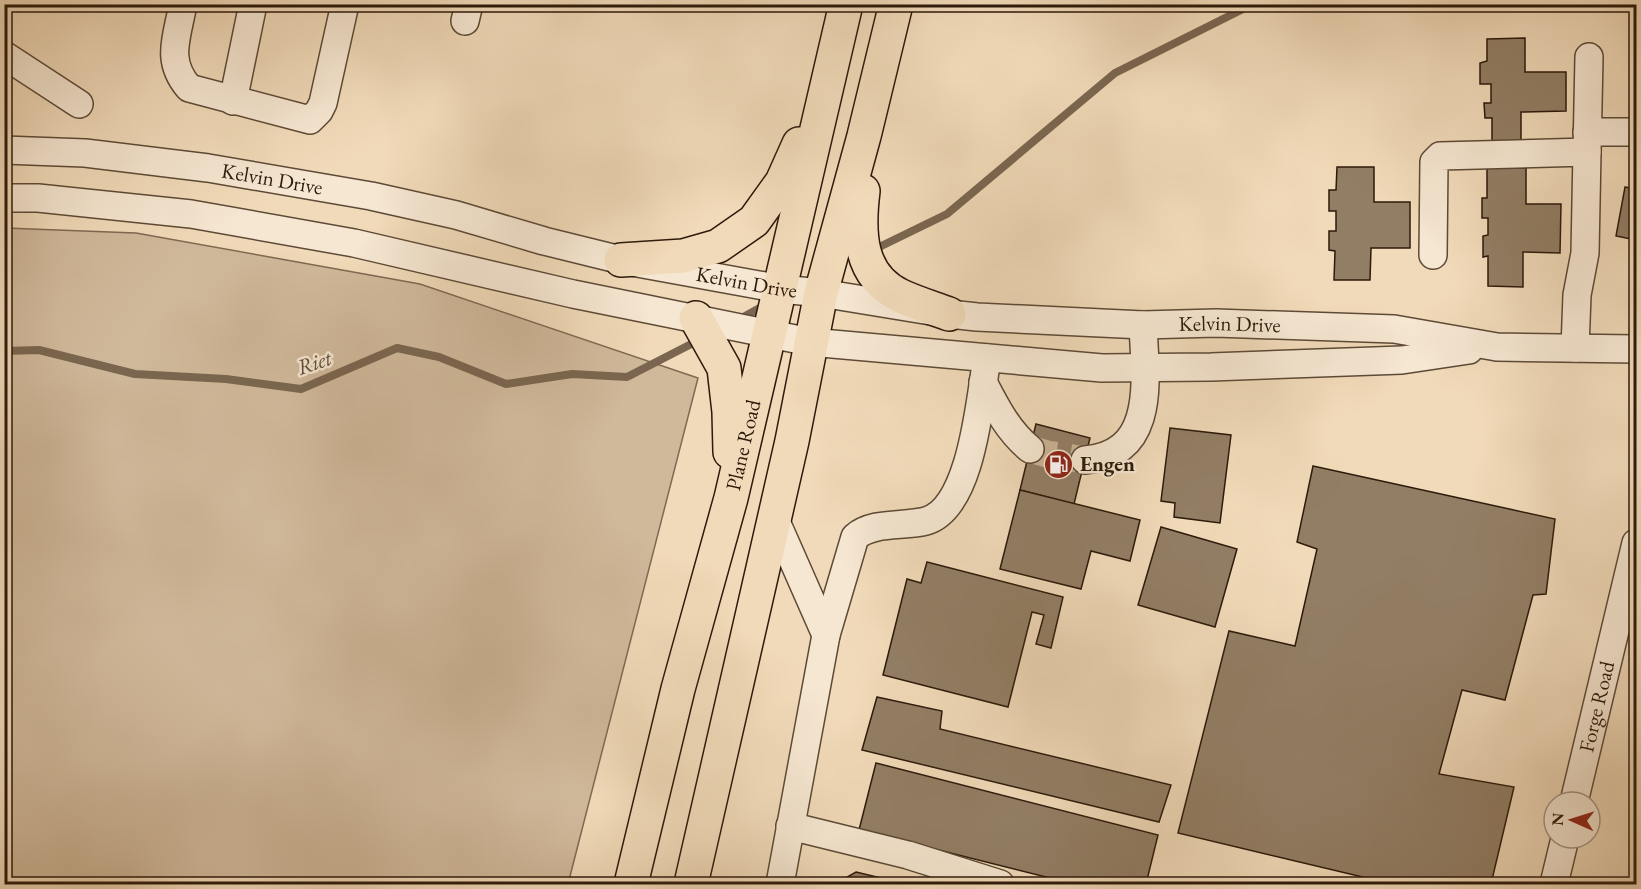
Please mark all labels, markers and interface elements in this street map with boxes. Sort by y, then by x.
street label: Kelvin Drive [220,157,325,200]
street label: Kelvin Drive [694,260,798,304]
street label: Kelvin Drive [1178,309,1281,338]
water label: Riet [293,343,337,382]
street label: Plane Road [719,397,767,493]
fuel station icon: Engen [1043,448,1075,480]
place label: Engen [1080,450,1135,477]
street label: Forge Road [1572,658,1620,755]
north arrow [1542,790,1602,850]
text: N [1547,812,1568,826]

